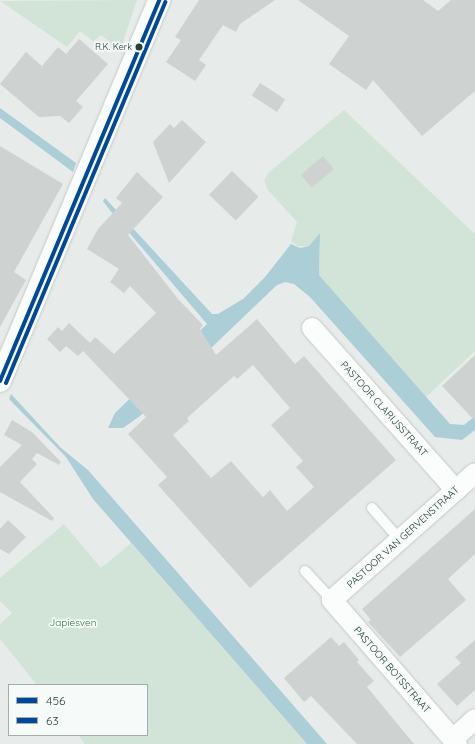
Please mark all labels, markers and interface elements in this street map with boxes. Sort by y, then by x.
place label: R.K. Kerk [95,42,132,52]
marker: R.K. Kerk [134,42,144,52]
street label: PASTOOR CLARIJSSTRAAT [338,359,430,459]
street label: PASTOOR VAN GERVENSTRAAT [344,483,462,591]
park label: Japiesven [50,617,96,629]
street label: PASTOOR BOTSSTRAAT [351,624,433,716]
legend [8,684,148,736]
text: 456 [46,693,65,708]
text: 63 [46,713,59,728]

